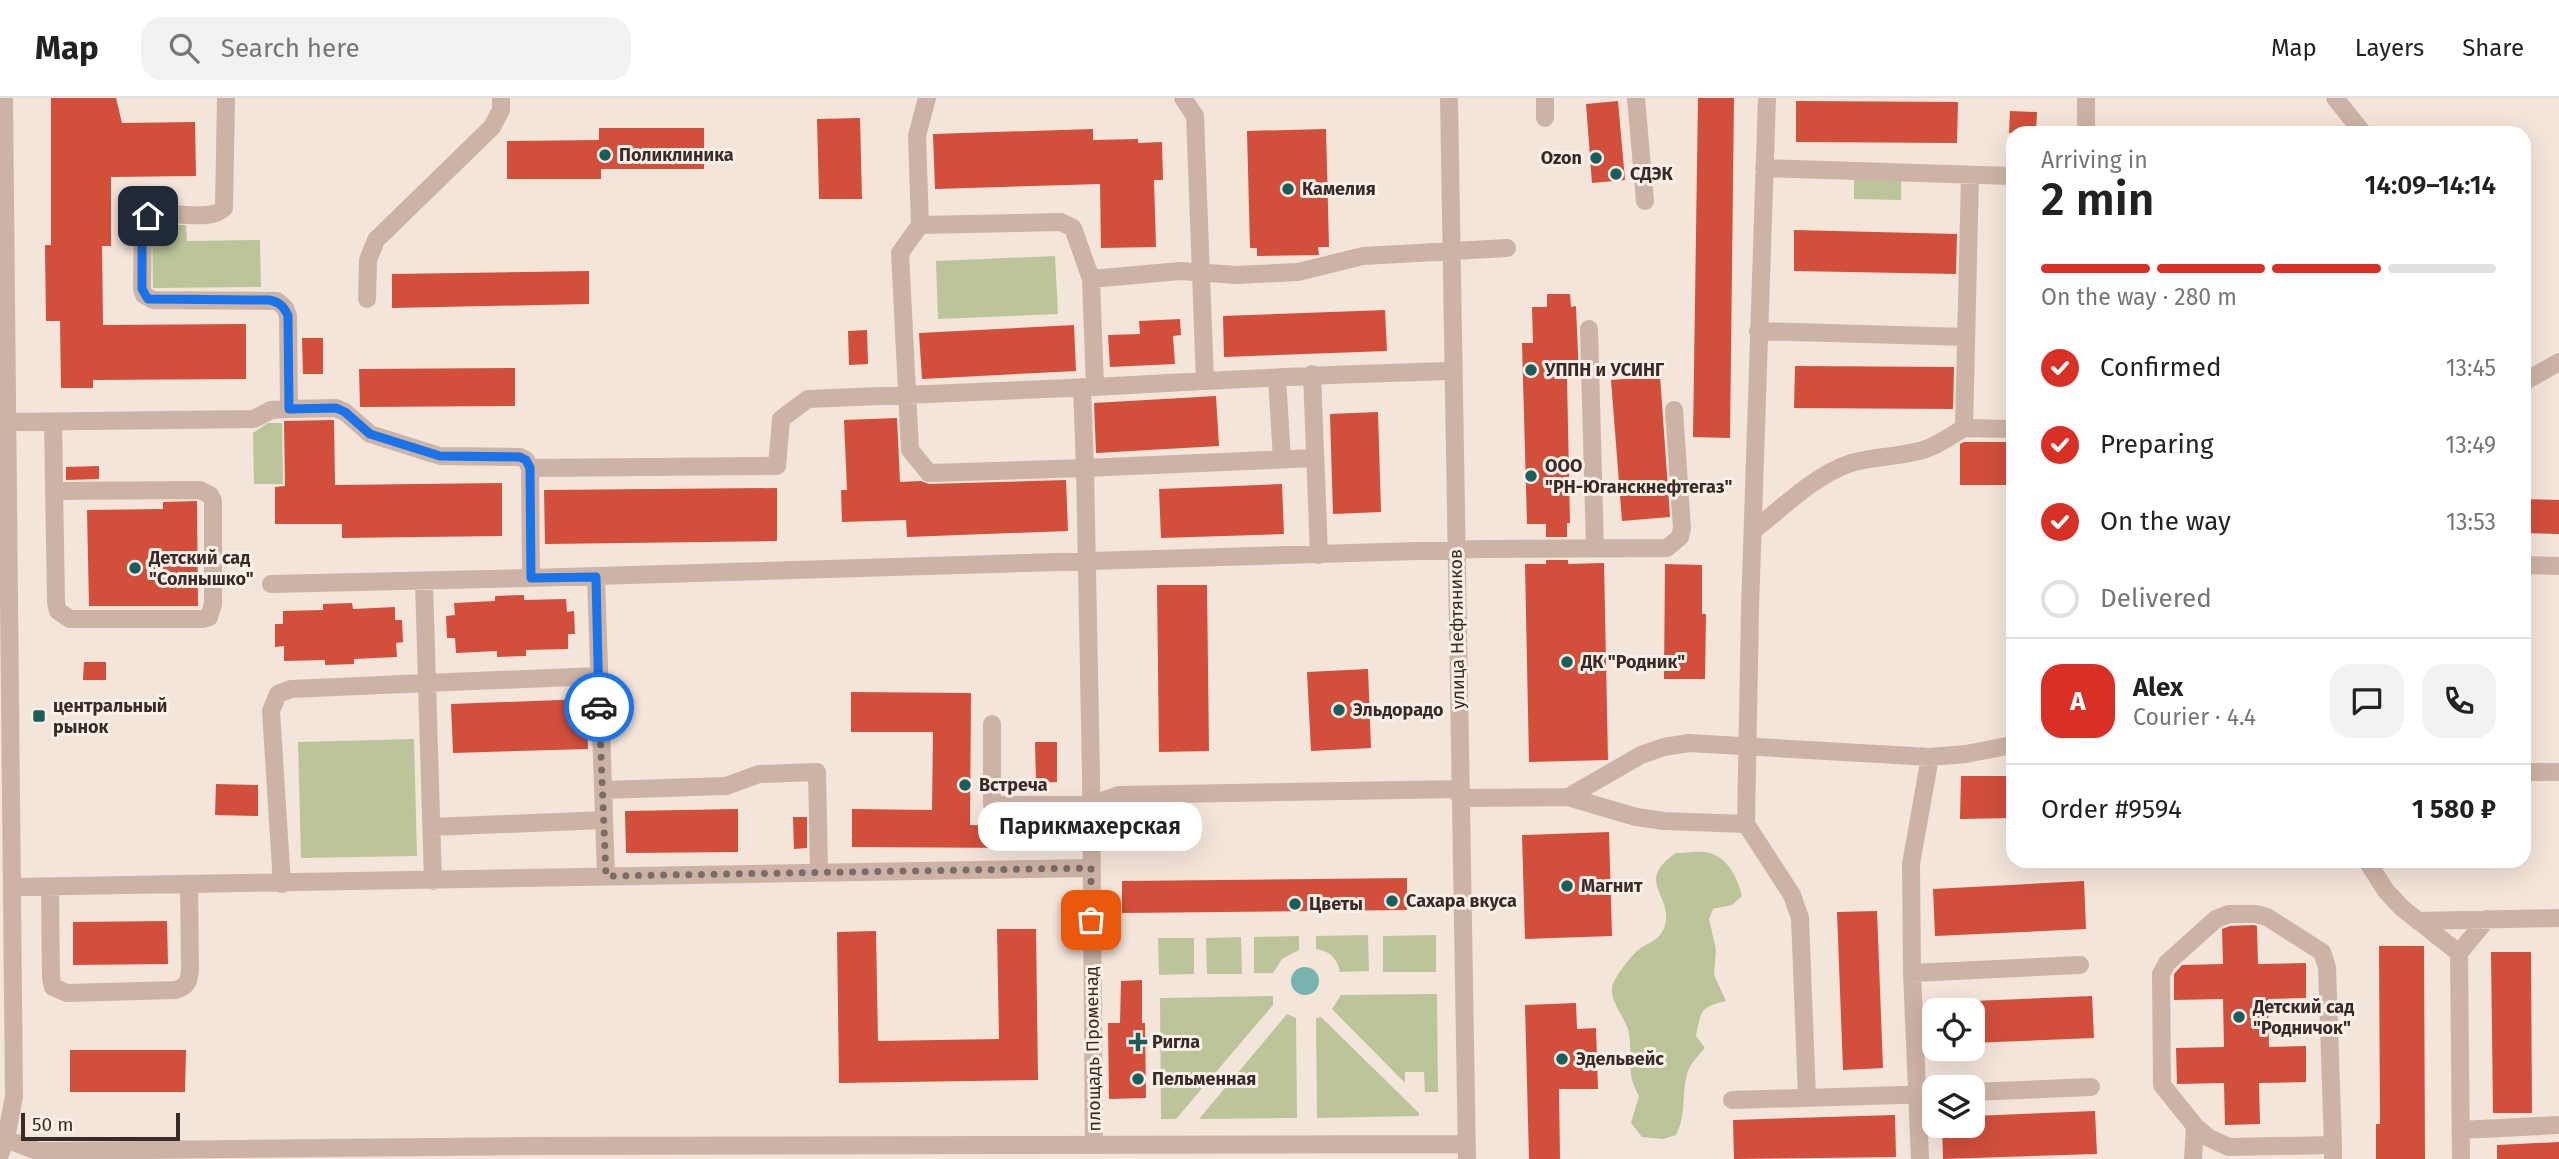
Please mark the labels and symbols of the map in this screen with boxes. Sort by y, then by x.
place label: Поликлиника [619,144,734,166]
marker: Поликлиника [597,147,613,163]
place label: Ozon [1541,147,1582,169]
marker: Ozon [1588,150,1604,166]
place label: СДЭК [1630,163,1673,185]
marker: СДЭК [1608,166,1624,182]
place label: Камелия [1302,178,1376,200]
marker: Камелия [1280,181,1296,197]
pin [118,186,178,246]
place label: УППН и УСИНГ [1544,359,1665,381]
marker: УППН и УСИНГ [1523,362,1539,378]
place label: ООО "РН-Юганскнефтегаз" [1545,455,1733,498]
marker: ООО "РН-Юганскнефтегаз" [1523,468,1539,484]
place label: Детский сад "Солнышко" [148,547,254,590]
street label: улица Нефтяников [1445,549,1469,709]
marker: Детский сад "Солнышко" [127,560,143,576]
place label: ДК "Родник" [1580,651,1685,673]
marker: ДК "Родник" [1559,654,1575,670]
courier [564,672,634,742]
place label: центральный рынок [53,695,167,738]
place label: Эльдорадо [1353,699,1443,721]
marker: Эльдорадо [1331,702,1347,718]
marker: центральный рынок [31,708,47,724]
place label: Встреча [979,774,1048,796]
marker: Встреча [957,777,973,793]
callout: Парикмахерская [979,801,1203,850]
place label: Магнит [1581,875,1643,897]
marker: Магнит [1559,878,1575,894]
pin [1061,890,1121,950]
place label: Сахара вкуса [1406,890,1517,912]
place label: Цветы [1309,893,1363,915]
marker: Сахара вкуса [1384,893,1400,909]
marker: Цветы [1287,896,1303,912]
street label: площадь Променад [1081,966,1105,1132]
place label: Детский сад "Родничок" [2252,996,2354,1039]
marker: Детский сад "Родничок" [2231,1009,2247,1025]
place label: Ригла [1152,1031,1200,1053]
marker: Ригла [1130,1034,1146,1050]
place label: Эдельвейс [1576,1048,1664,1070]
marker: Эдельвейс [1554,1051,1570,1067]
place label: Пельменная [1152,1068,1256,1090]
marker: Пельменная [1130,1071,1146,1087]
scale bar [21,1110,180,1142]

